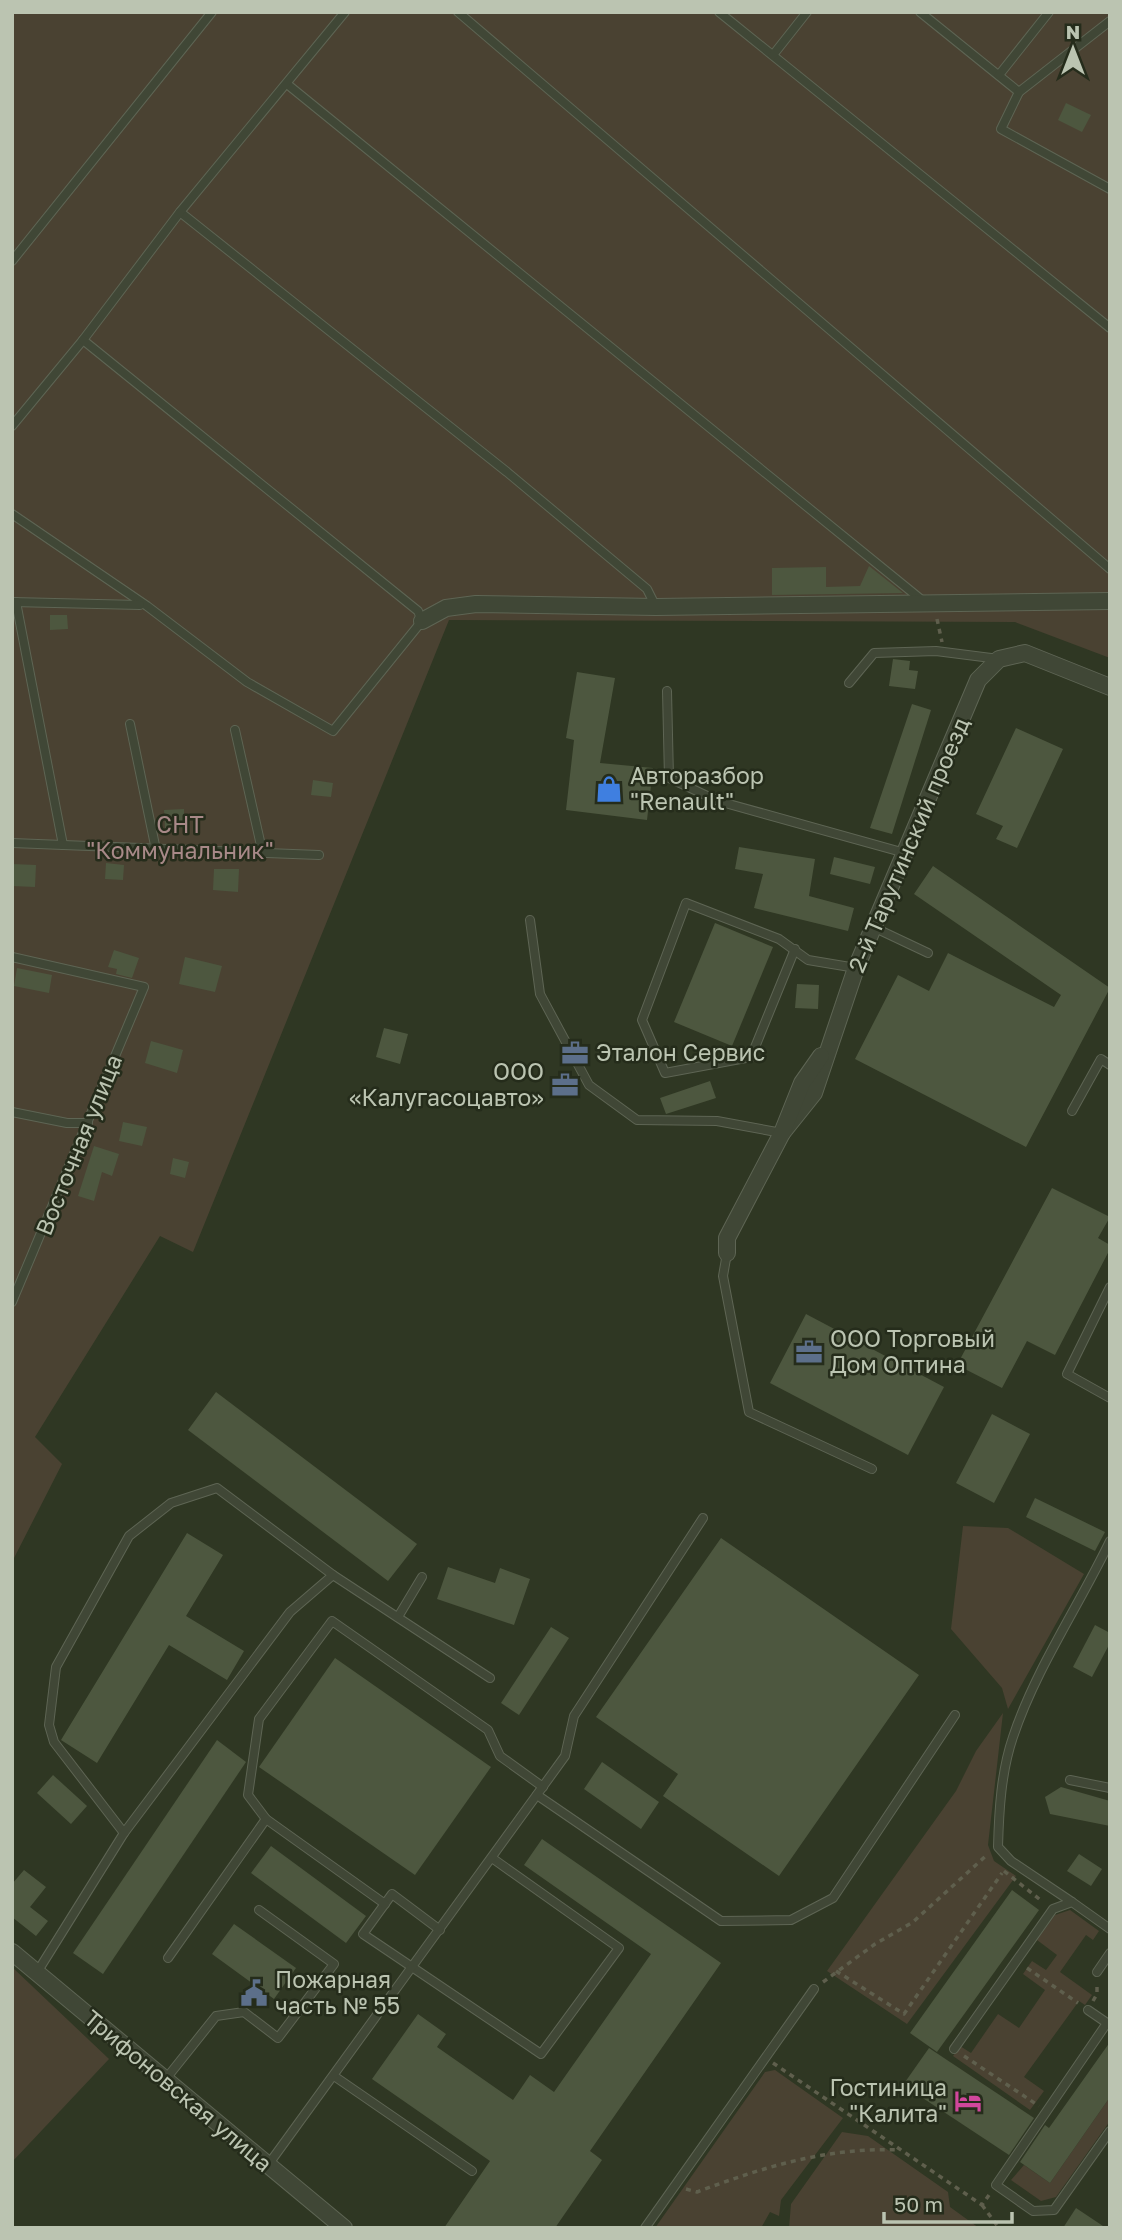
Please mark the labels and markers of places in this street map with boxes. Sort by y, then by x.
place label: Авторазбор "Renault" [630,761,764,815]
shop icon: Авторазбор "Renault" [594,774,624,804]
office icon: Эталон Сервис [560,1038,590,1068]
place label: Эталон Сервис [596,1038,765,1066]
place label: ООО «Калугасоцавто» [349,1057,544,1111]
office icon: ООО «Калугасоцавто» [550,1070,580,1100]
place label: ООО Торговый Дом Оптина [830,1324,995,1378]
office icon: ООО Торговый Дом Оптина [794,1337,824,1367]
place label: Пожарная часть № 55 [275,1965,400,2019]
public building icon: Пожарная часть № 55 [239,1978,269,2008]
place label: Гостиница "Калита" [829,2073,947,2127]
hotel icon: Гостиница "Калита" [953,2086,983,2116]

